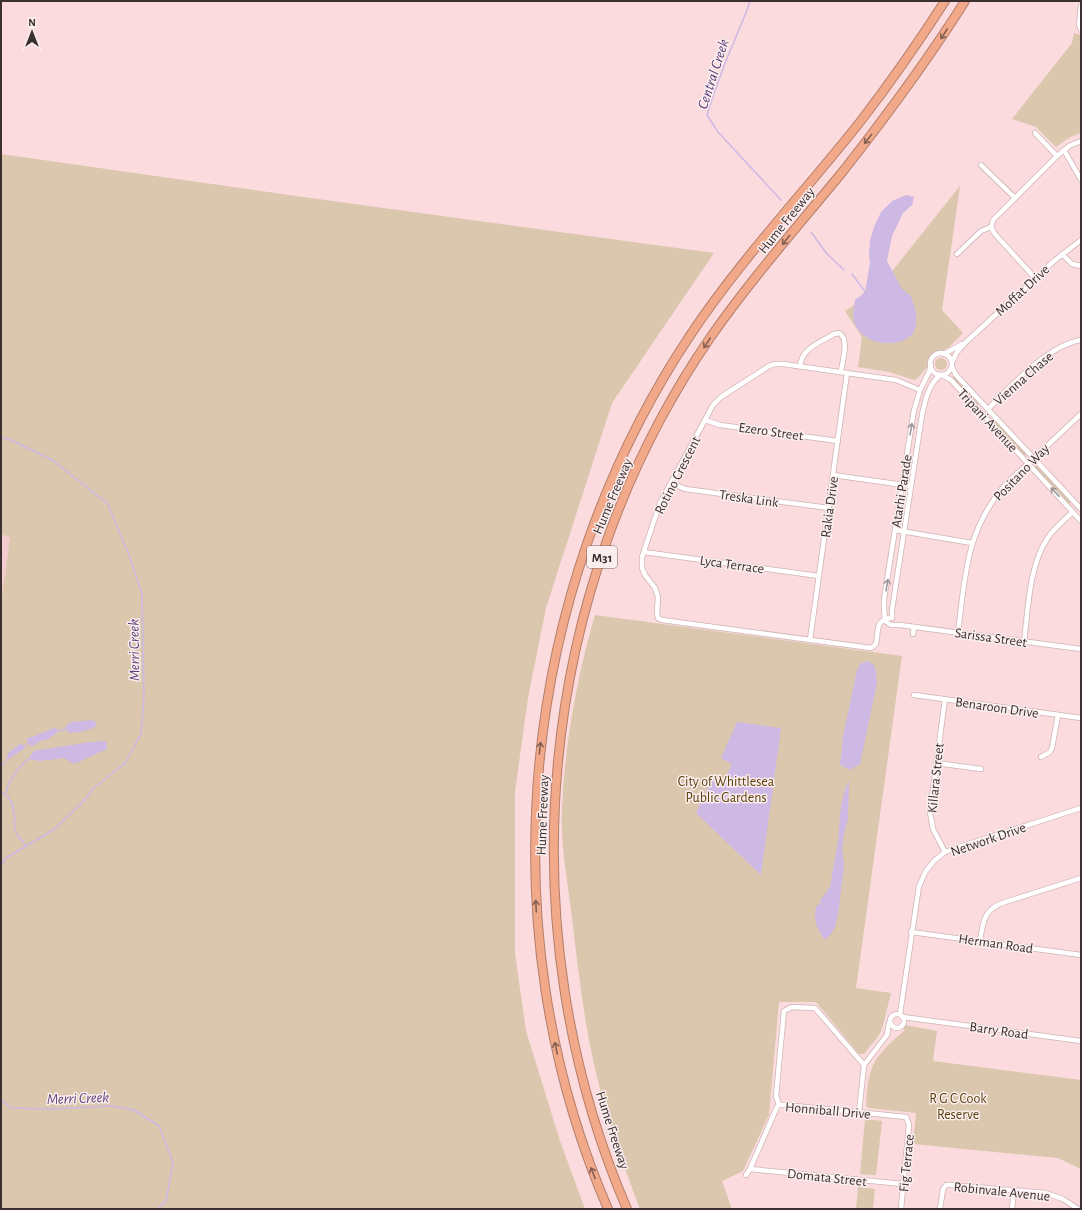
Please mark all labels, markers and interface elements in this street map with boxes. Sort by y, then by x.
north arrow [12,12,52,52]
text: N [28,17,36,28]
one-way arrow [940,28,948,40]
water label: Central Creek [695,37,732,111]
one-way arrow [864,133,872,144]
street label: Hume Freeway [756,185,818,256]
one-way arrow [782,235,791,245]
street label: Moffat Drive [993,262,1052,319]
one-way arrow [703,337,711,348]
street label: Vienna Chase [991,349,1056,408]
street label: Tripani Avenue [955,386,1020,455]
street label: Ezero Street [738,421,805,444]
one-way arrow [907,423,915,436]
street label: Rotino Crescent [652,434,704,517]
street label: Positano Way [991,441,1052,504]
street label: Atarhi Parade [889,454,915,529]
street label: Hume Freeway [591,456,635,536]
street label: Rakia Drive [819,476,841,539]
one-way arrow [1050,487,1059,497]
street label: Treska Link [718,488,780,510]
road number: M31 [587,546,617,568]
street label: Lyca Terrace [699,554,765,576]
one-way arrow [883,579,891,592]
water label: Merri Creek [126,619,143,681]
street label: Sarissa Street [954,626,1028,650]
street label: Benaroon Drive [954,695,1040,721]
one-way arrow [536,742,544,755]
street label: Killara Street [925,742,947,814]
street label: Hume Freeway [535,774,551,856]
park label: City of Whittlesea Public Gardens [678,775,775,805]
street label: Network Drive [949,821,1028,859]
one-way arrow [533,900,540,913]
street label: Herman Road [958,932,1034,956]
street label: Barry Road [969,1020,1029,1042]
one-way arrow [552,1042,560,1055]
water label: Merri Creek [47,1090,109,1107]
street label: Hume Freeway [593,1090,631,1171]
park label: R G C Cook Reserve [929,1092,987,1122]
street label: Honniball Drive [785,1100,871,1122]
street label: Fig Terrace [897,1133,917,1193]
one-way arrow [589,1167,597,1179]
street label: Domata Street [787,1167,868,1189]
street label: Robinvale Avenue [953,1180,1051,1204]

